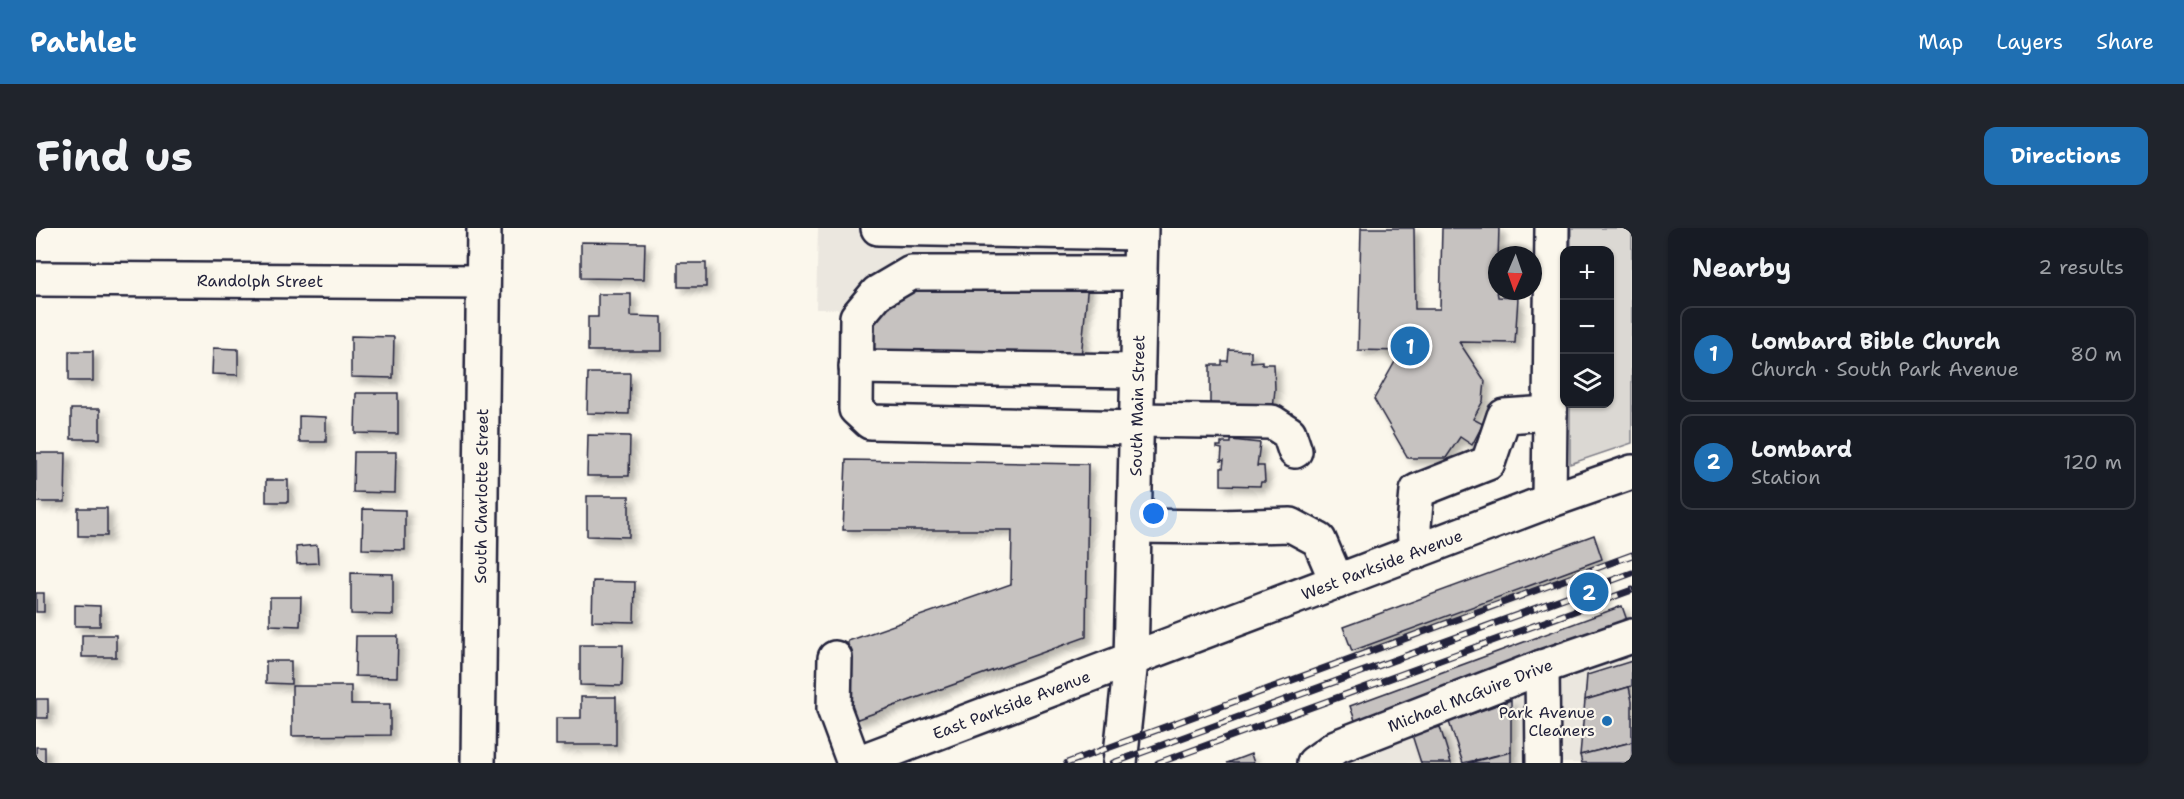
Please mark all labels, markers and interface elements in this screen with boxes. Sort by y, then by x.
text: Pathlet [30,23,137,61]
text: Map [1918,28,1963,56]
text: Layers [1996,28,2063,56]
text: Share [2096,28,2154,56]
button: Directions [1984,127,2148,185]
text: Find us [36,128,193,184]
north arrow [1488,246,1542,300]
map controls [1560,246,1614,408]
button: + [1560,246,1614,300]
text: Nearby [1692,250,1791,285]
text: 2 results [2038,254,2124,280]
street label: Randolph Street [197,270,323,291]
button: − [1560,300,1614,354]
pin: 1 [1390,324,1430,368]
text: Lombard Bible Church [1751,327,2001,356]
street label: South Main Street [1125,335,1149,477]
text: 1 [1709,341,1718,367]
text: 80 m [2070,341,2122,367]
button: layers [1560,354,1614,408]
text: Church · South Park Avenue [1751,356,2019,382]
street label: South Charlotte Street [470,408,492,584]
text: Lombard [1751,435,1852,464]
text: 2 [1707,449,1721,475]
text: 120 m [2063,449,2122,475]
text: Station [1751,464,1820,490]
your location [1139,499,1168,528]
street label: West Parkside Avenue [1298,524,1465,604]
pin: 2 [1570,570,1608,614]
street label: Michael McGuire Drive [1384,654,1555,736]
street label: East Parkside Avenue [930,665,1093,744]
place label: Park Avenue Cleaners [1499,702,1595,741]
marker: Park Avenue Cleaners [1600,714,1614,728]

